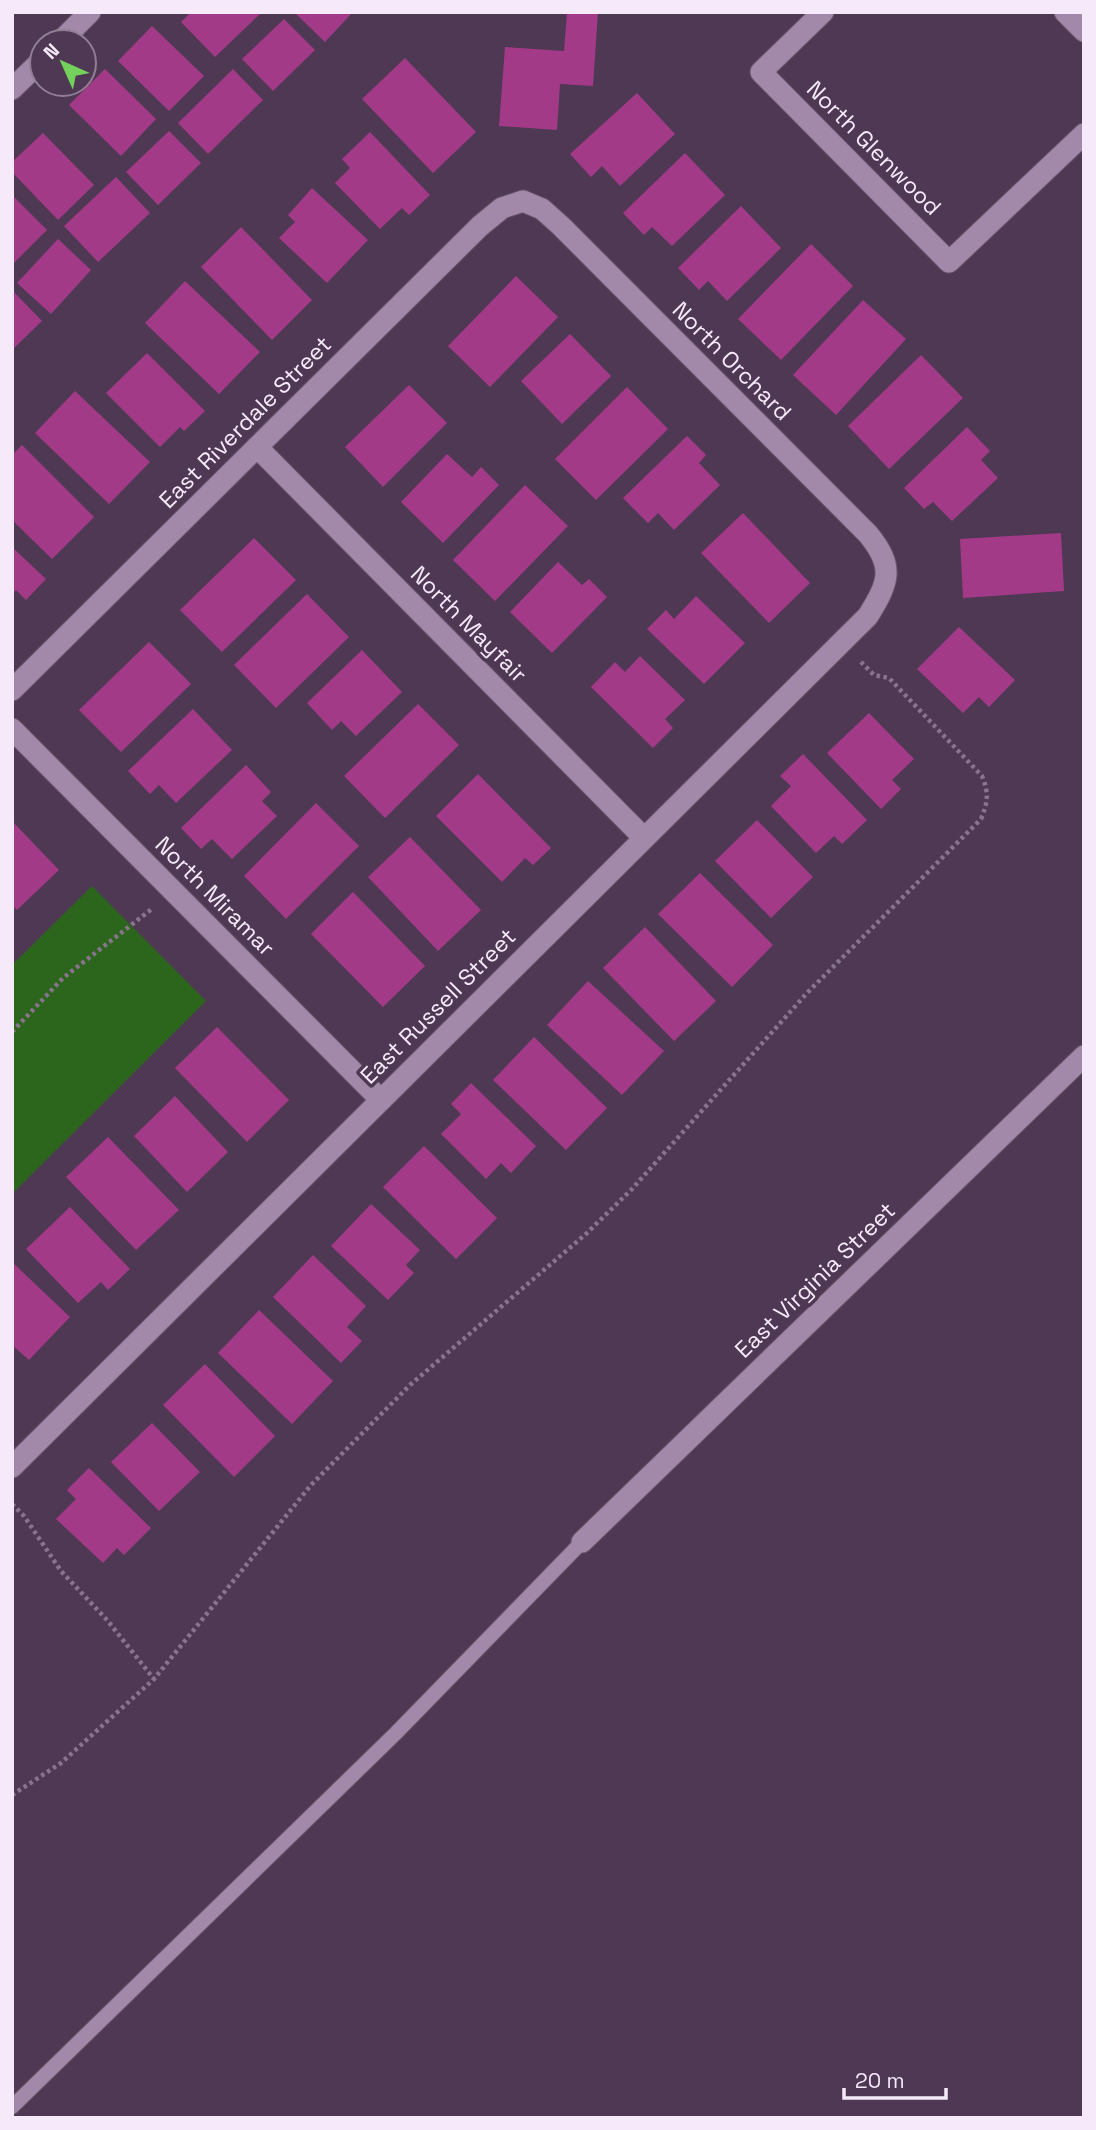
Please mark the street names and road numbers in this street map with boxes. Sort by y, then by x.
street label: North Glenwood [800,74,948,222]
street label: North Orchard [666,295,798,427]
street label: East Riverdale Street [152,329,338,515]
street label: North Mayfair [404,559,534,689]
street label: North Miramar [149,830,281,962]
street label: East Russell Street [354,922,522,1090]
street label: East Virginia Street [728,1196,902,1364]

